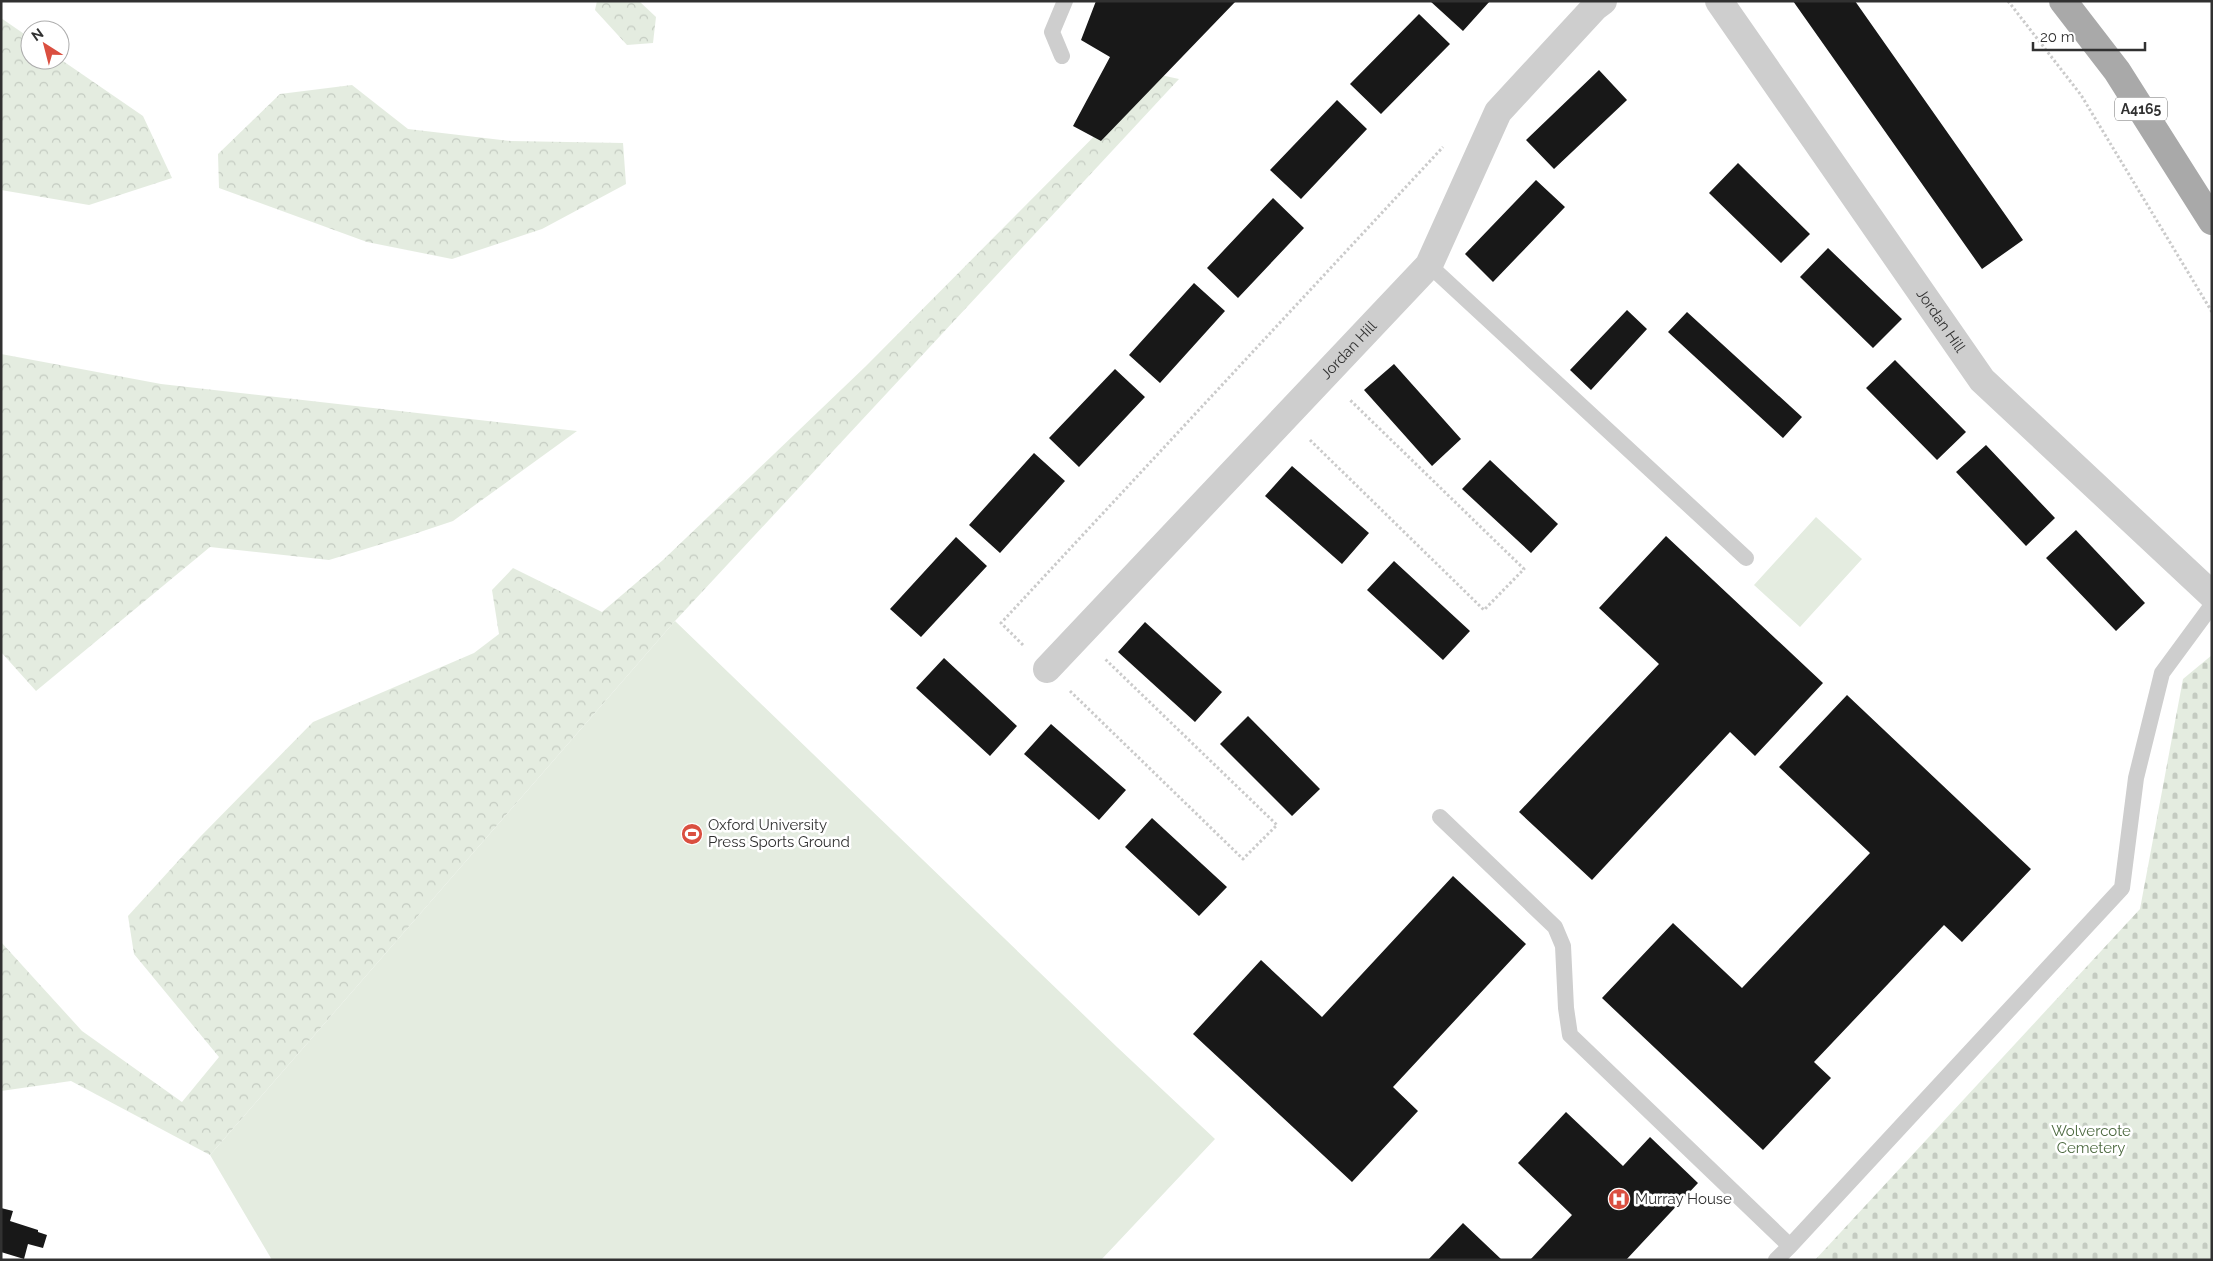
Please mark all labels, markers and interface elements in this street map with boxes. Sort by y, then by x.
north arrow [20,20,70,70]
scale bar [2033,20,2146,52]
text: N [28,25,46,44]
text: 20 m [2040,28,2075,46]
road number: A4165 [2115,98,2167,120]
street label: Jordan Hill [1912,285,1970,357]
street label: Jordan Hill [1317,316,1381,383]
place label: Oxford University Press Sports Ground [708,816,850,851]
sports icon: Oxford University Press Sports Ground [680,822,704,846]
park label: Wolvercote Cemetery [2051,1122,2131,1157]
hospital icon: Murray House [1607,1187,1631,1211]
place label: Murray House [1635,1190,1732,1208]

